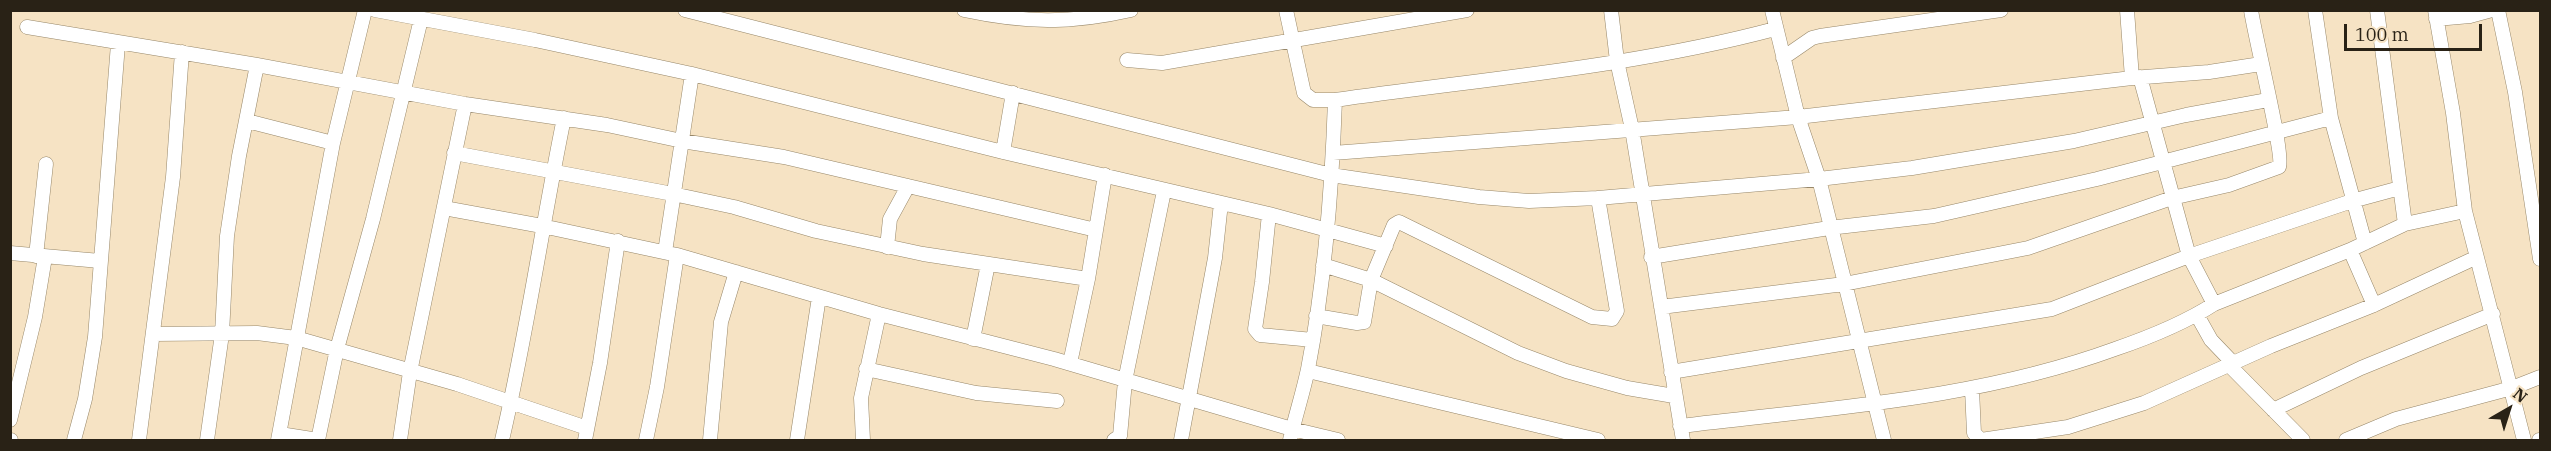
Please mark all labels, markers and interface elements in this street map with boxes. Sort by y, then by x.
scale bar [2347,12,2485,50]
text: 100 m [2355,23,2409,46]
north arrow [2479,379,2539,439]
text: N [2509,383,2532,407]

